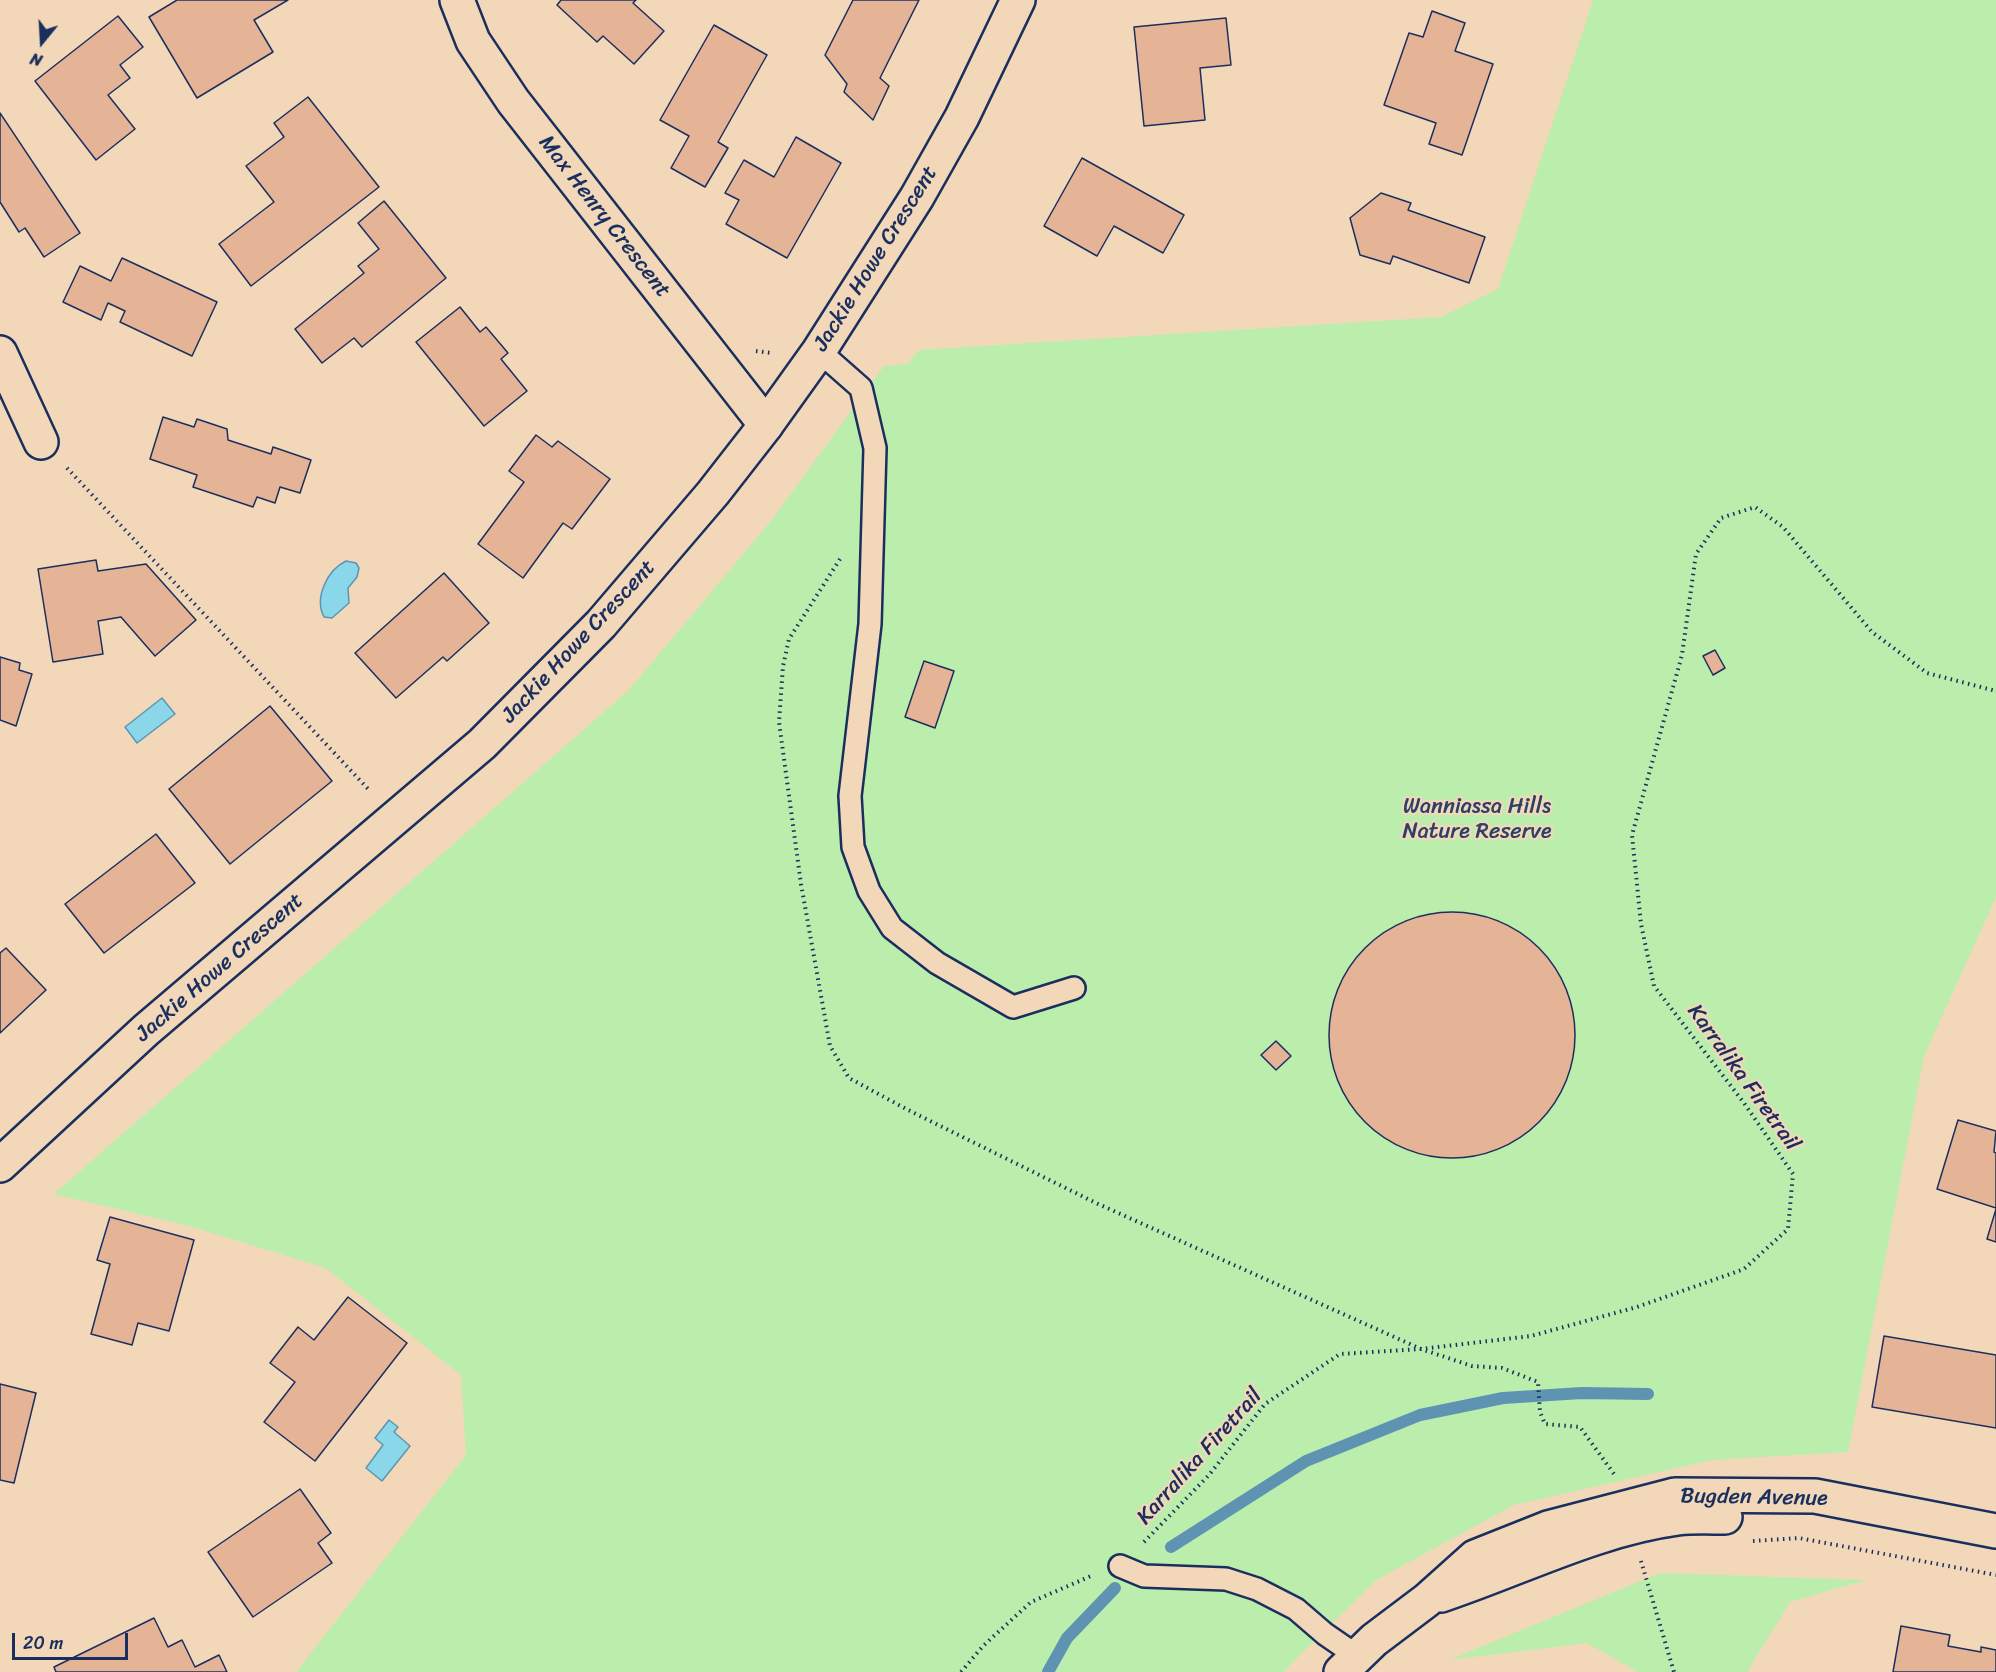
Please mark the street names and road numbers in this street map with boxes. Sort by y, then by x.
street label: Max Henry Crescent [532,131,676,303]
street label: Jackie Howe Crescent [808,162,944,356]
street label: Jackie Howe Crescent [497,555,661,729]
street label: Jackie Howe Crescent [131,888,309,1048]
street label: Karralika Firetrail [1681,1000,1805,1156]
street label: Karralika Firetrail [1132,1383,1268,1531]
street label: Bugden Avenue [1680,1484,1828,1512]

